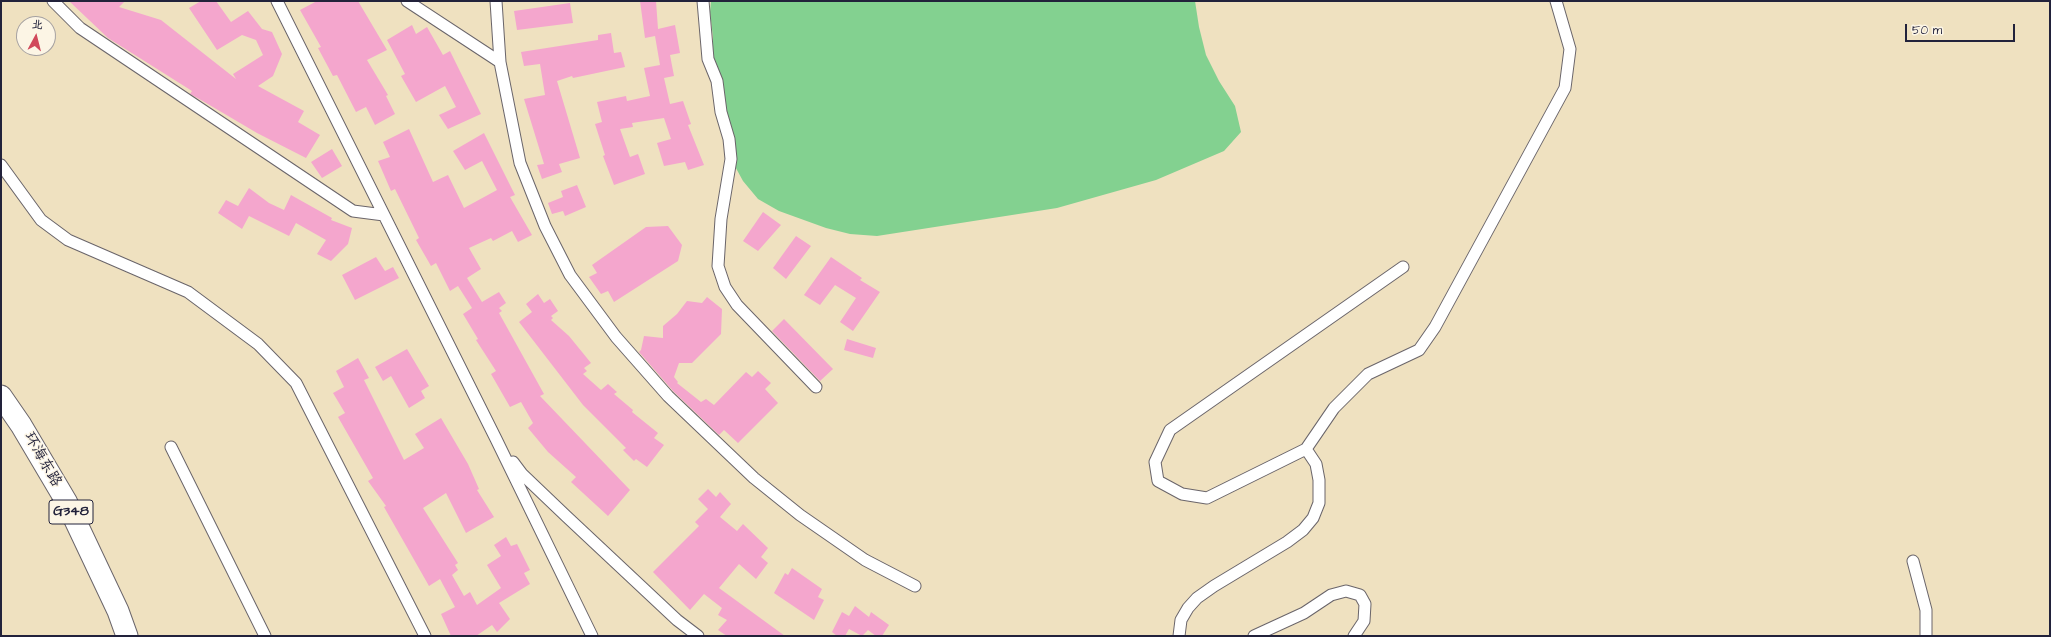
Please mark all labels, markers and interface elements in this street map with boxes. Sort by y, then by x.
north arrow [16,16,56,56]
text: 北 [31,16,44,33]
scale bar [1907,16,2017,42]
text: 50 m [1912,22,1942,39]
street label: 环海东路 [19,430,65,490]
road number: G348 [49,500,93,524]

